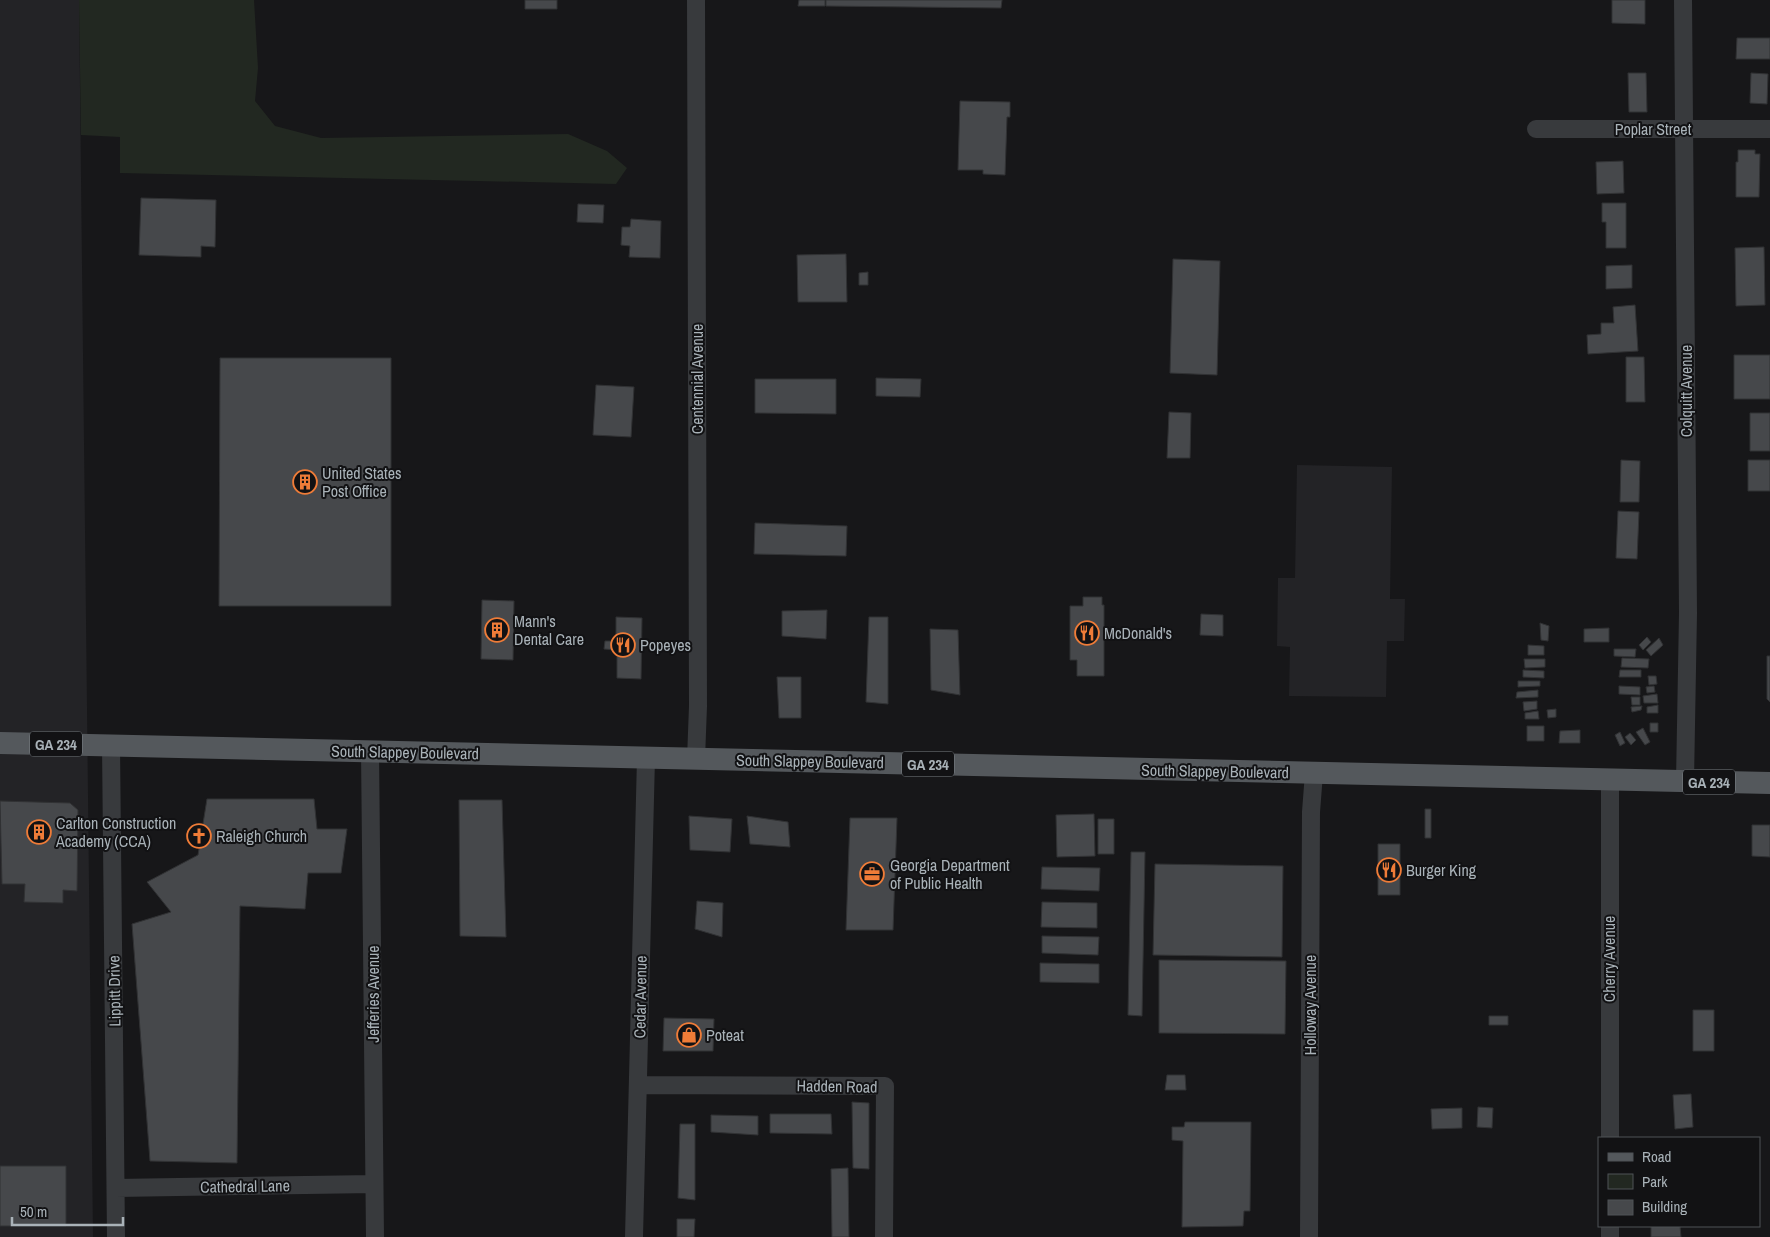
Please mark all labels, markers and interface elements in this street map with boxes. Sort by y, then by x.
street label: Poplar Street [1615,118,1692,140]
street label: Centennial Avenue [686,324,708,434]
street label: Colquitt Avenue [1675,345,1697,437]
place label: United States Post Office [322,462,402,502]
building icon: United States Post Office [292,469,318,495]
place label: Mann's Dental Care [514,610,584,650]
building icon: Mann's Dental Care [484,617,510,643]
restaurant icon: McDonald's [1074,620,1100,646]
place label: McDonald's [1104,622,1172,644]
restaurant icon: Popeyes [610,632,636,658]
place label: Popeyes [640,634,691,656]
road number: GA 234 [30,732,82,756]
street label: South Slappey Boulevard [331,740,479,764]
street label: South Slappey Boulevard [736,749,884,773]
road number: GA 234 [902,752,954,776]
street label: South Slappey Boulevard [1141,759,1289,783]
road number: GA 234 [1683,770,1735,794]
place label: Carlton Construction Academy (CCA) [55,812,176,852]
building icon: Carlton Construction Academy (CCA) [26,819,52,845]
church icon: Raleigh Church [186,823,212,849]
place label: Raleigh Church [216,825,307,847]
place label: Georgia Department of Public Health [890,854,1010,894]
restaurant icon: Burger King [1376,857,1402,883]
place label: Burger King [1406,859,1477,881]
office icon: Georgia Department of Public Health [859,861,885,887]
street label: Cherry Avenue [1598,916,1620,1002]
street label: Jefferies Avenue [362,945,384,1043]
street label: Lippitt Drive [102,955,126,1027]
street label: Cedar Avenue [628,955,652,1039]
street label: Holloway Avenue [1299,955,1321,1055]
shop icon: Poteat [676,1022,702,1048]
place label: Poteat [706,1024,744,1046]
street label: Hadden Road [796,1074,878,1098]
legend [1598,1137,1760,1227]
text: Road [1642,1146,1671,1167]
text: Park [1642,1171,1668,1192]
street label: Cathedral Lane [200,1174,290,1198]
scale bar [12,1194,124,1226]
text: Building [1642,1196,1687,1217]
text: 50 m [20,1201,47,1222]

